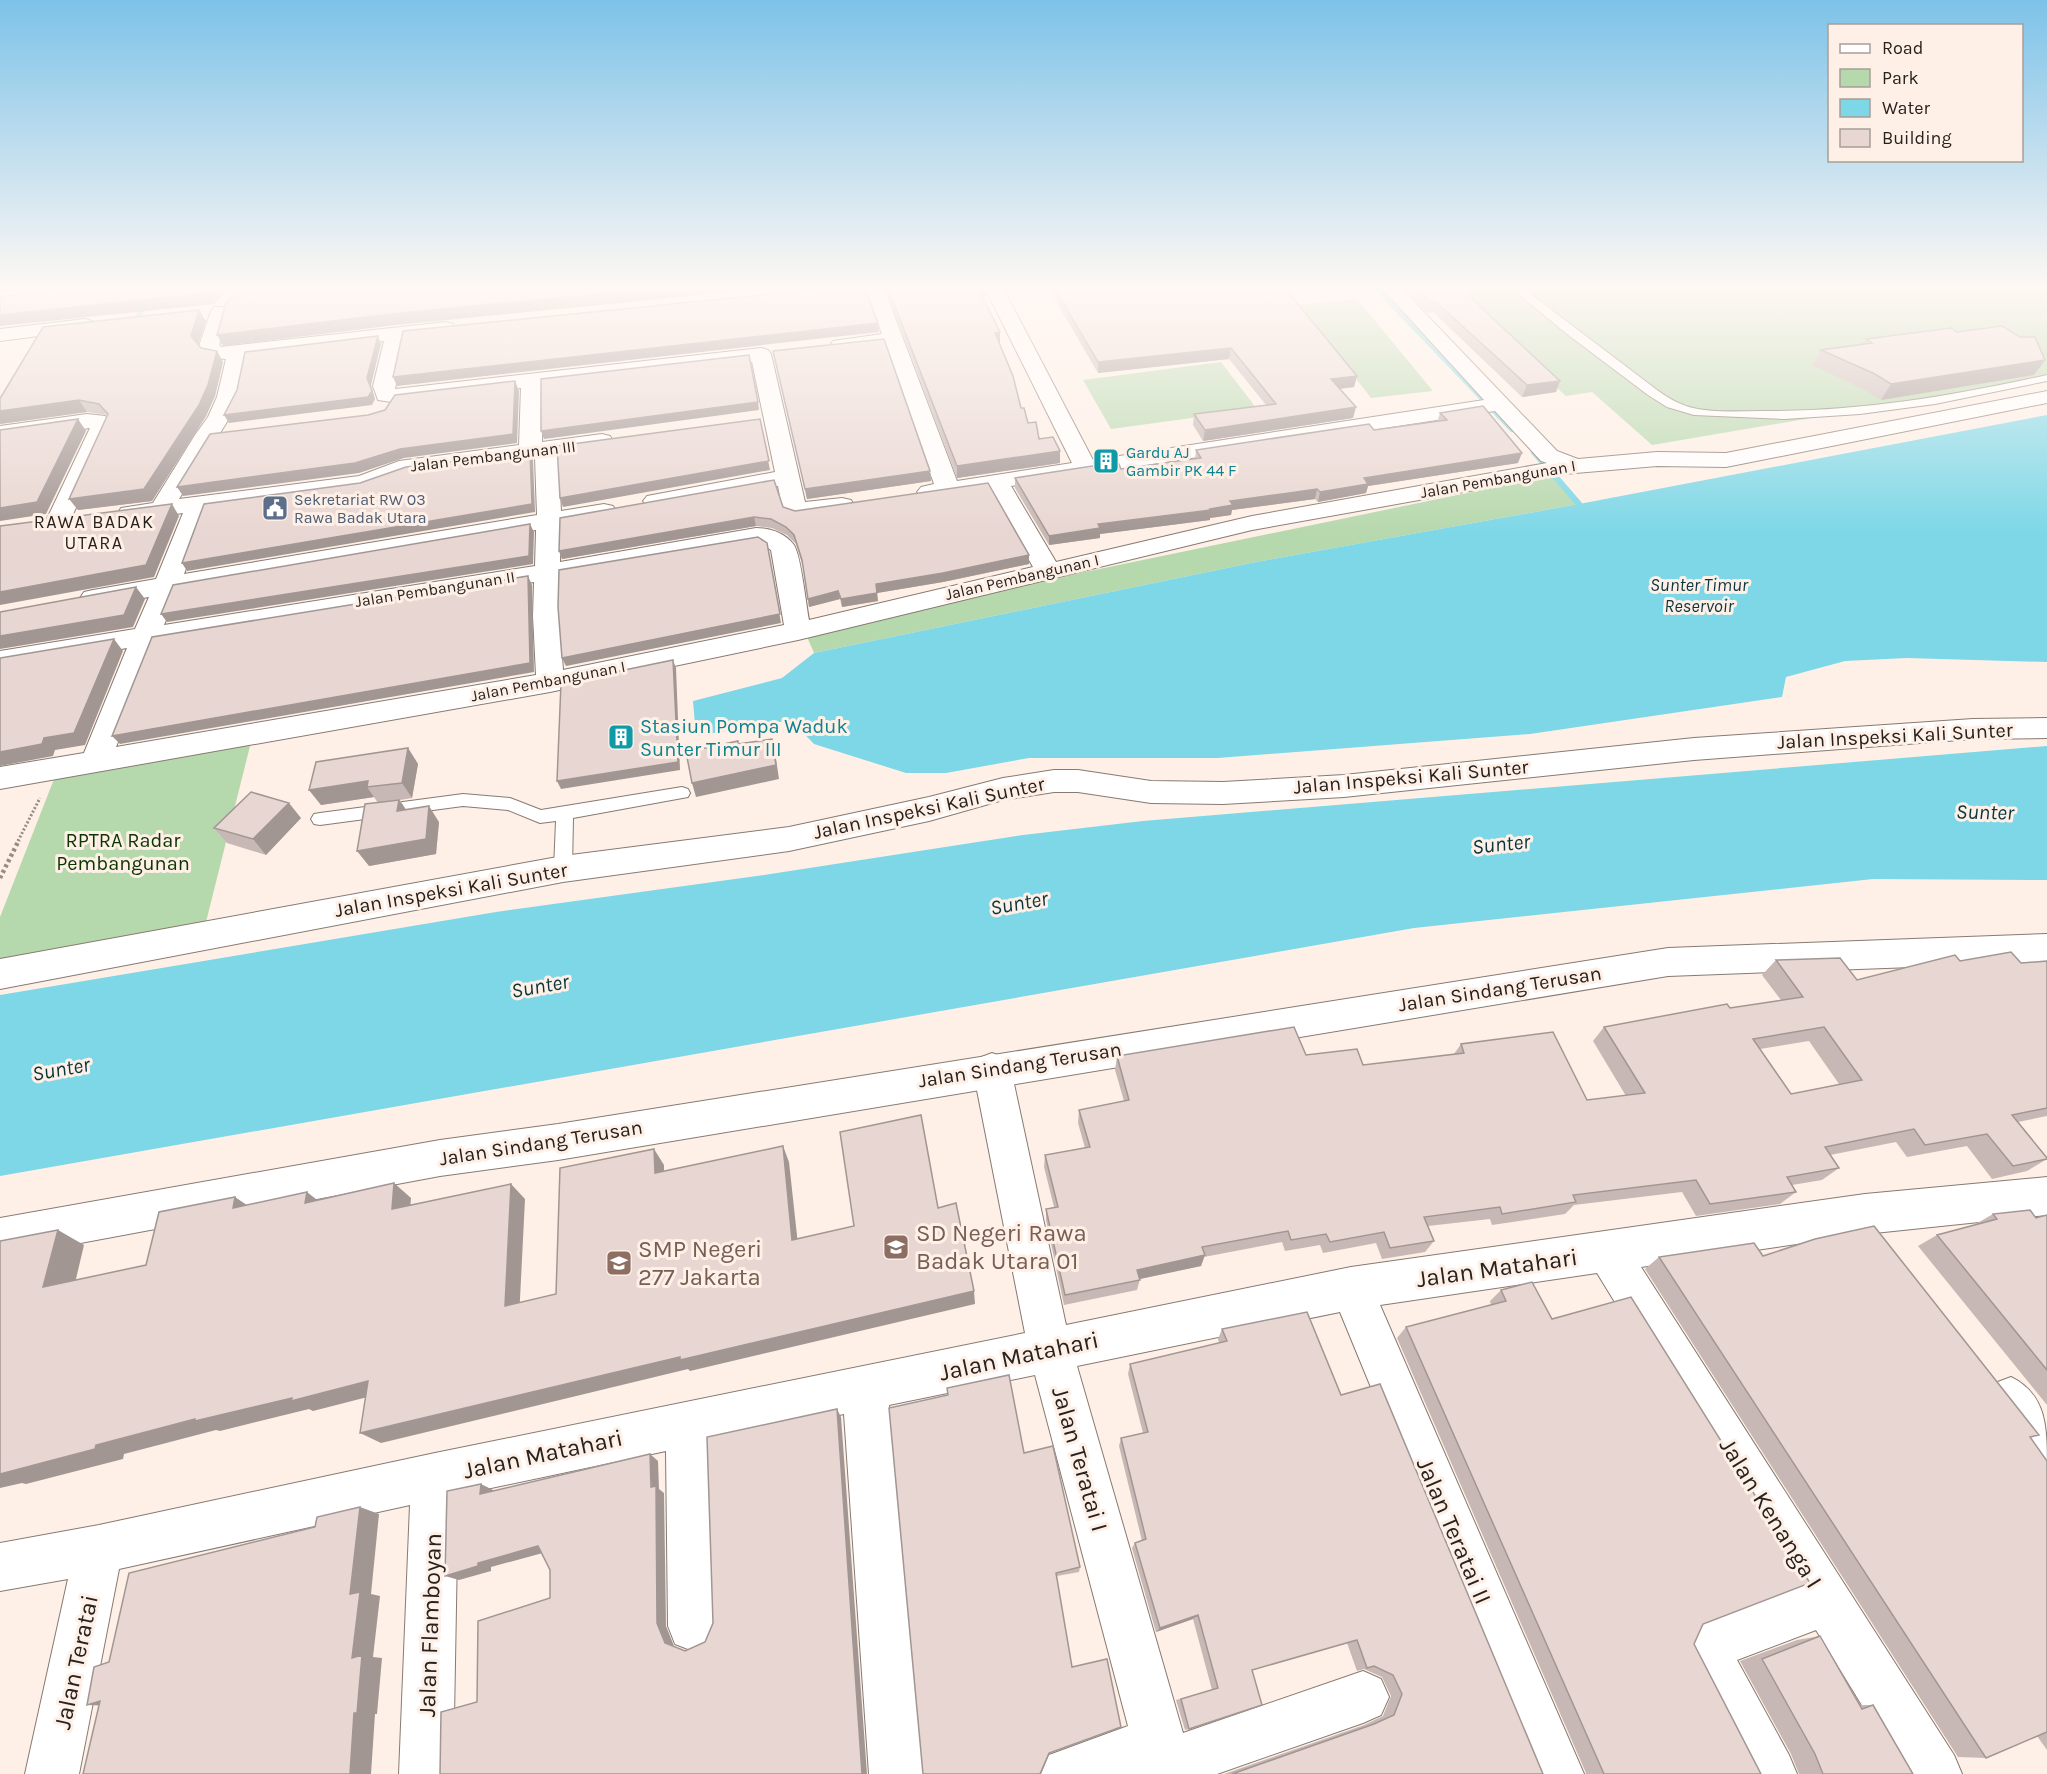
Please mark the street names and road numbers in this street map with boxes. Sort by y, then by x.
street label: Jalan Pembangunan III [409,436,577,476]
street label: Jalan Pembangunan I [1419,456,1577,502]
street label: Jalan Pembangunan I [943,550,1101,604]
street label: Jalan Pembangunan II [354,567,516,611]
street label: Jalan Pembangunan I [469,657,627,705]
street label: Jalan Inspeksi Kali Sunter [1777,718,2014,754]
street label: Jalan Inspeksi Kali Sunter [1292,755,1530,799]
street label: Jalan Inspeksi Kali Sunter [811,772,1048,844]
street label: Jalan Inspeksi Kali Sunter [333,858,570,922]
street label: Jalan Sindang Terusan [1397,962,1603,1016]
street label: Jalan Sindang Terusan [917,1038,1123,1092]
street label: Jalan Sindang Terusan [438,1116,644,1170]
street label: Jalan Matahari [1415,1243,1579,1293]
street label: Jalan Matahari [937,1325,1101,1387]
street label: Jalan Teratai I [1046,1383,1114,1535]
street label: Jalan Matahari [461,1423,625,1485]
street label: Jalan Kenanga I [1714,1433,1828,1593]
street label: Jalan Teratai II [1411,1454,1497,1608]
street label: Jalan Flamboyan [413,1532,447,1718]
street label: Jalan Teratai [48,1592,104,1732]

